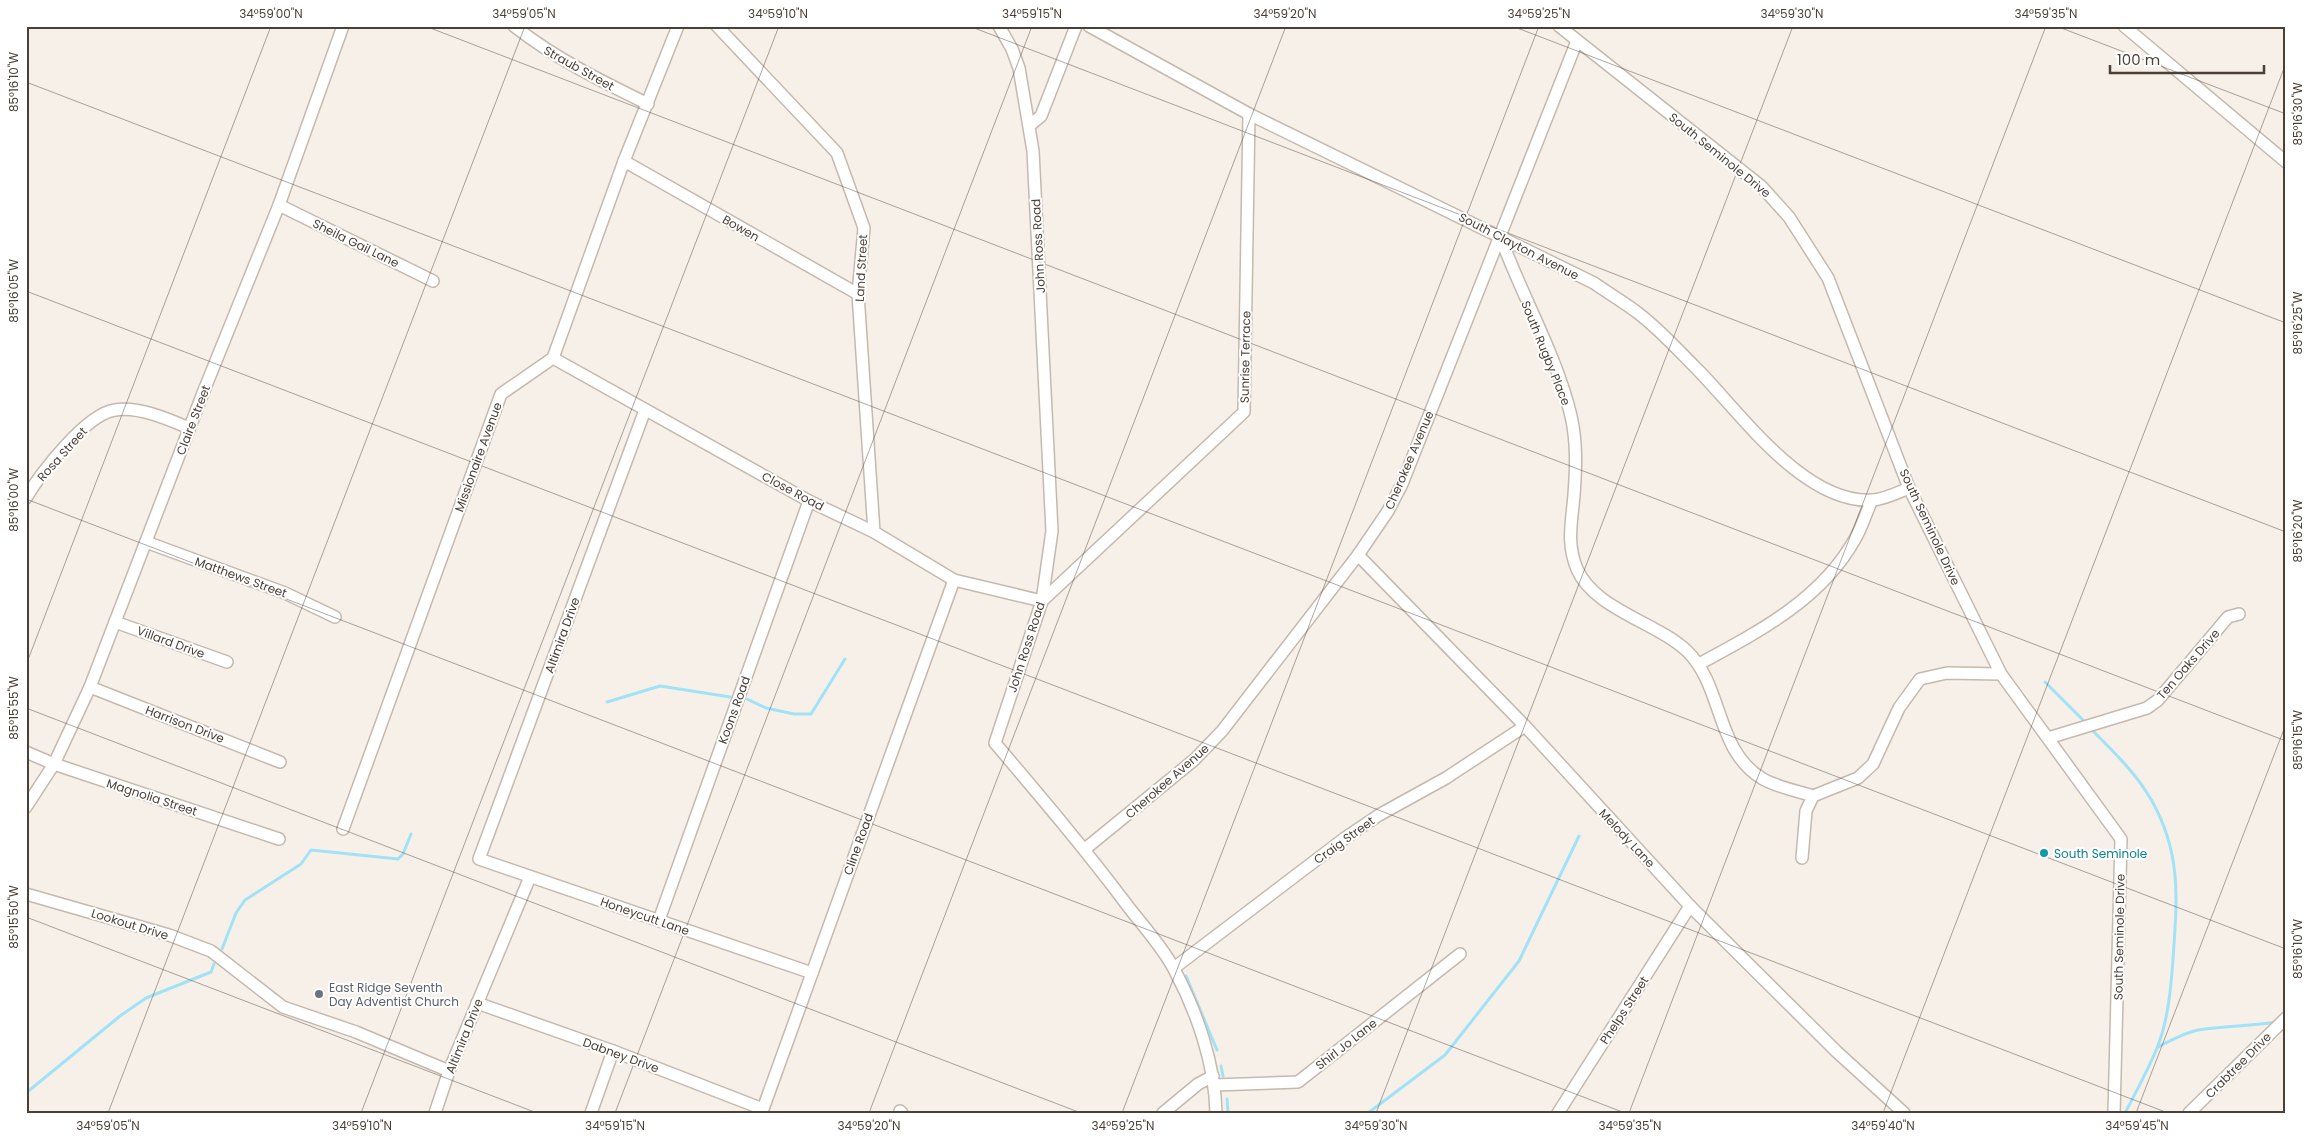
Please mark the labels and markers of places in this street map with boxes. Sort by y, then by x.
place label: South Seminole [2054,845,2147,862]
marker: South Seminole [2038,847,2050,859]
place label: East Ridge Seventh Day Adventist Church [329,979,459,1010]
marker: East Ridge Seventh Day Adventist Church [313,988,325,1000]

